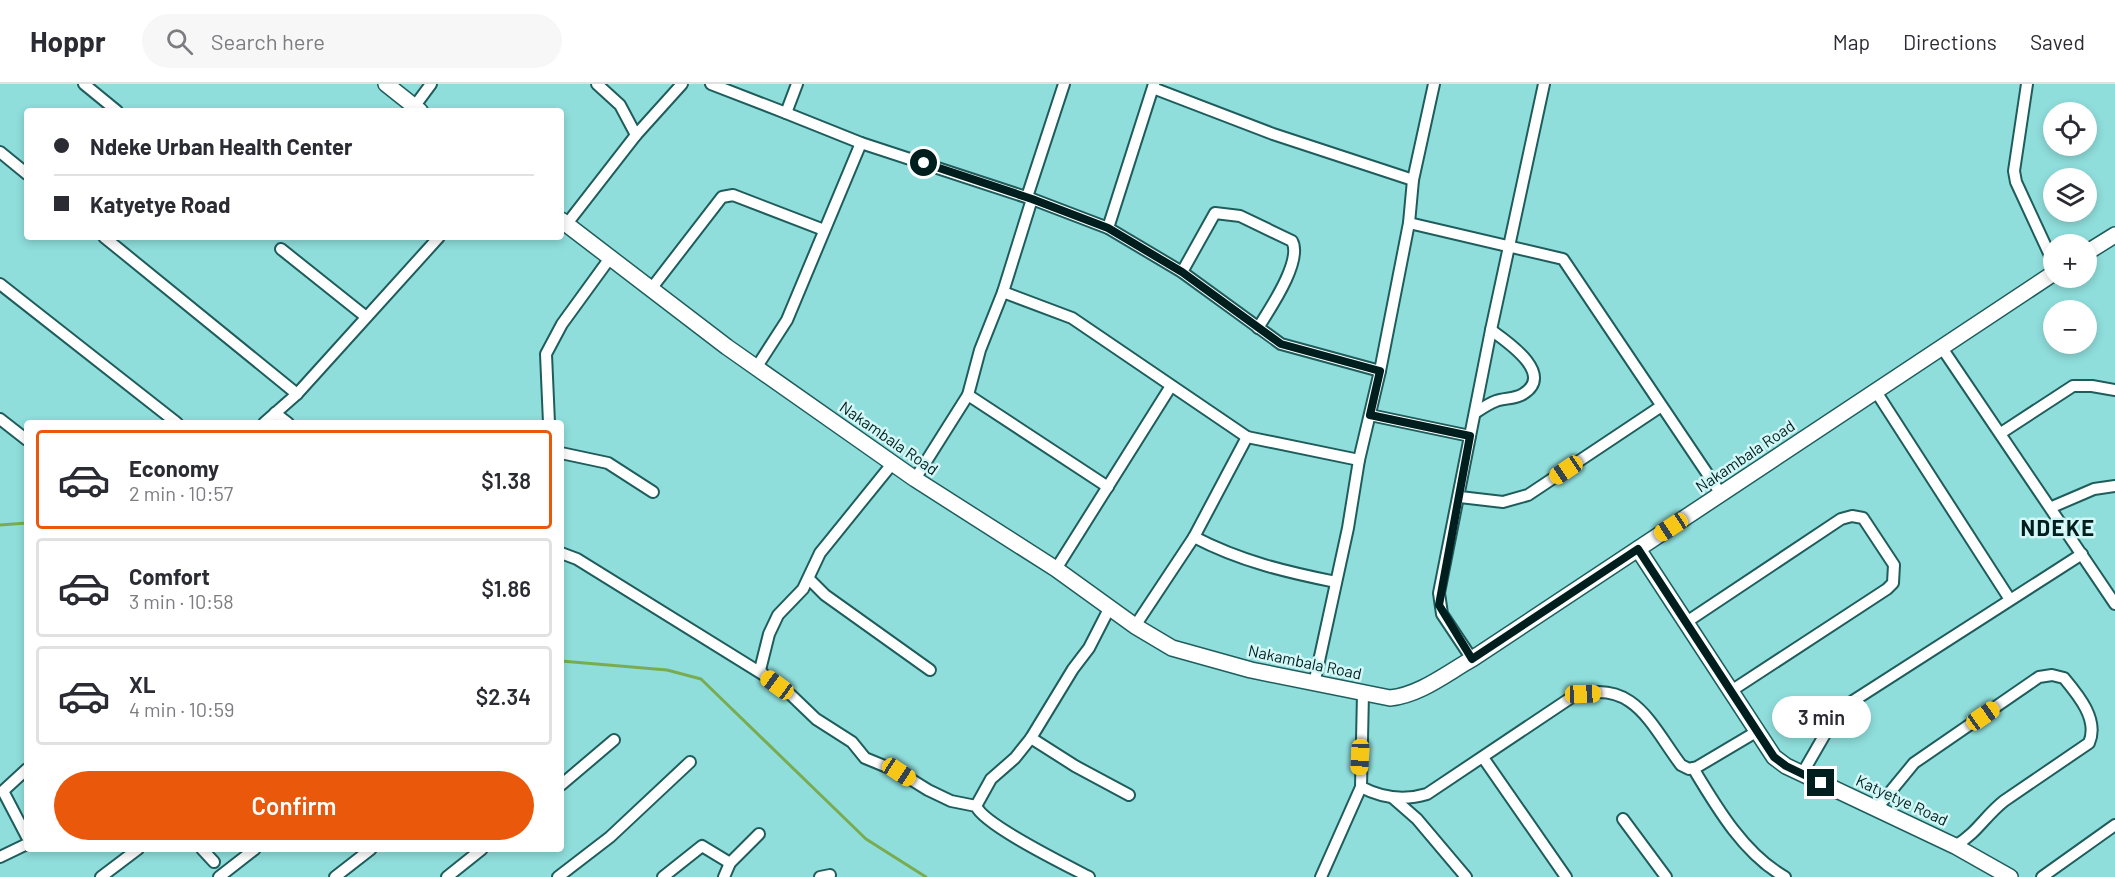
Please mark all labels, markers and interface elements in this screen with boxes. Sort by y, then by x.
search box [142,14,562,68]
text: Hoppr [30,24,106,58]
icon: search [163,25,196,58]
text: Search here [211,28,325,54]
text: Map [1833,29,1870,54]
text: Directions [1903,29,1997,54]
text: Saved [2030,29,2085,54]
map controls [2043,102,2097,354]
button: locate [2043,102,2097,156]
text: Ndeke Urban Health Center [90,133,353,159]
route start [910,149,937,176]
button: layers [2043,168,2097,222]
text: Katyetye Road [90,191,230,217]
button: + [2043,234,2097,288]
button: − [2043,300,2097,354]
street label: Nakambala Road [836,397,942,479]
street label: Nakambala Road [1691,415,1798,496]
car [1546,452,1586,488]
icon: car [57,453,111,507]
text: Economy [129,455,219,481]
text: $1.38 [481,467,531,493]
text: 2 min · 10:57 [129,481,233,505]
car [1651,510,1691,544]
district label: NDEKE [2020,514,2096,540]
icon: car [57,561,111,615]
text: Comfort [129,563,210,589]
text: $1.86 [481,575,531,601]
text: 3 min · 10:58 [129,589,234,613]
street label: Nakambala Road [1247,640,1364,683]
car [757,667,797,703]
icon: car [57,669,111,723]
text: XL [129,671,155,697]
text: $2.34 [476,683,531,709]
car [1565,684,1601,704]
callout: 3 min [1772,696,1870,738]
text: 4 min · 10:59 [129,697,234,721]
car [1963,698,2003,734]
text: 3 min [1798,705,1845,729]
car [1350,739,1370,775]
car [879,755,919,789]
route end [1807,769,1834,796]
street label: Katyetye Road [1853,770,1951,829]
button: Confirm [54,771,534,840]

